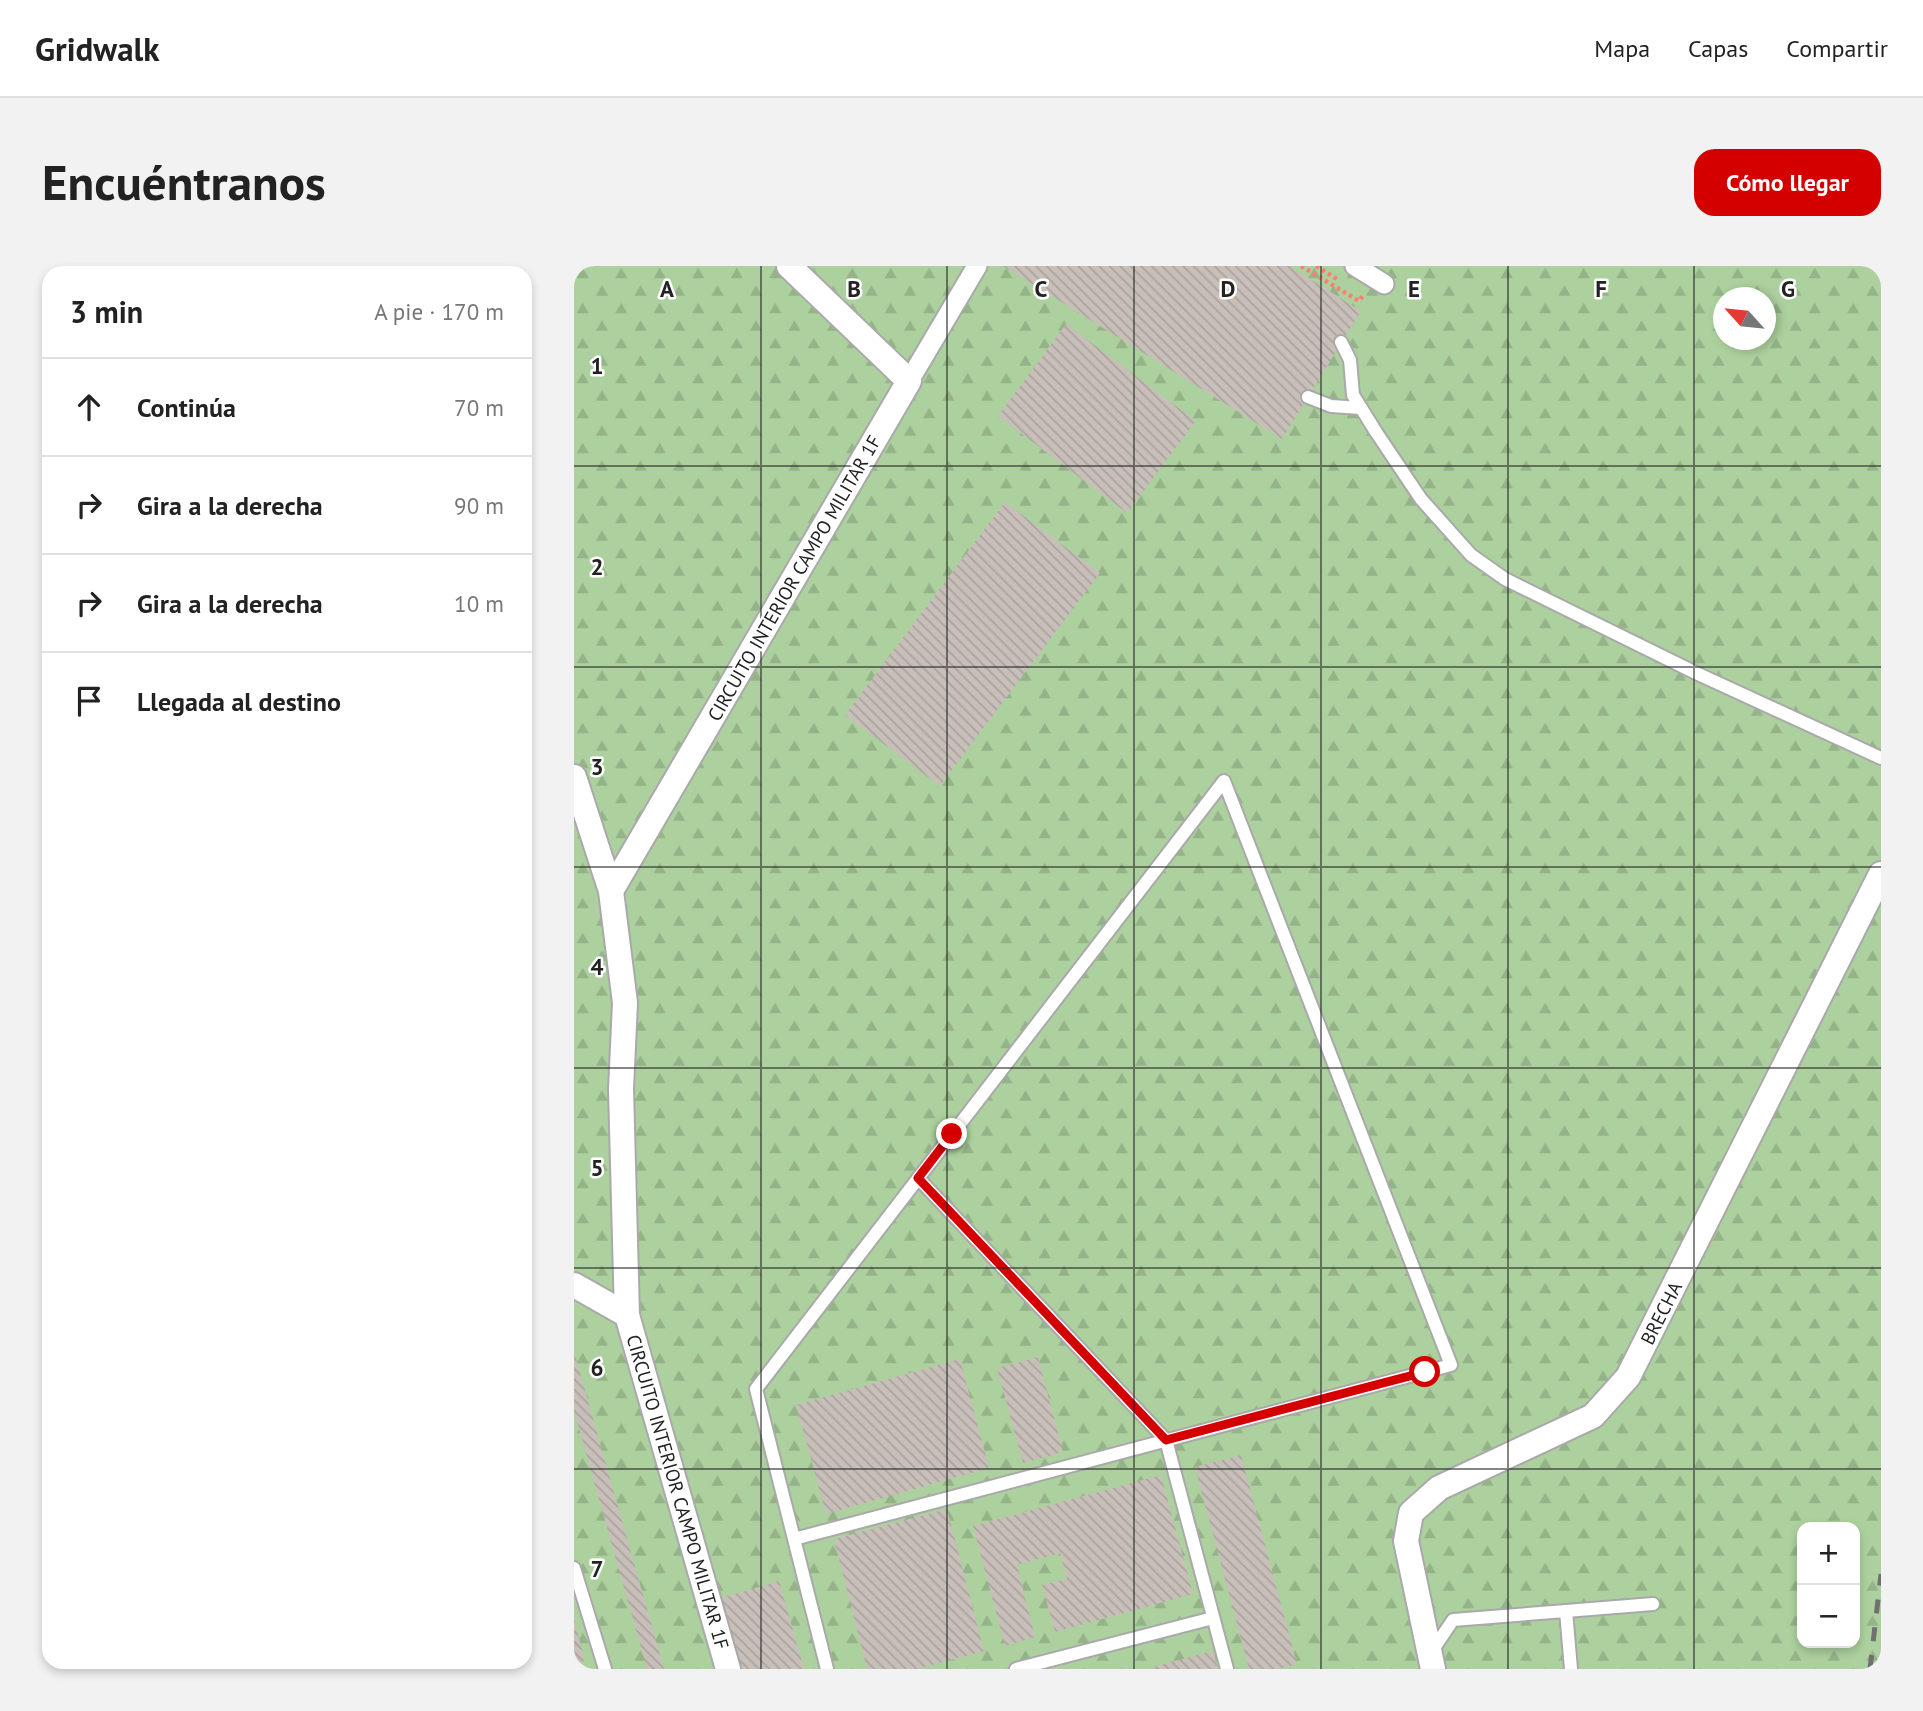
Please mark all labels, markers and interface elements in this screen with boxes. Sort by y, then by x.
text: Gridwalk [35,27,159,70]
text: Mapa [1594,33,1650,64]
text: Capas [1688,33,1748,64]
text: Compartir [1786,33,1888,64]
button: Cómo llegar [1694,149,1881,216]
text: Encuéntranos [42,150,326,214]
text: A [660,274,674,303]
text: B [847,274,861,303]
text: C [1035,274,1048,303]
text: D [1221,274,1235,303]
text: E [1408,274,1420,303]
text: F [1595,274,1607,303]
text: G [1781,274,1795,303]
north arrow [1713,287,1776,350]
text: 3 min [70,292,143,331]
text: A pie · 170 m [374,297,504,326]
text: 1 [590,351,604,380]
icon: ahead [70,388,108,426]
text: Continúa [137,391,236,424]
text: 70 m [454,393,504,422]
street label: CIRCUITO INTERIOR CAMPO MILITAR 1F [702,431,886,725]
icon: right [70,486,108,524]
text: Gira a la derecha [137,489,323,522]
text: 90 m [454,491,504,520]
text: 2 [590,552,604,581]
icon: right [70,584,108,622]
text: Gira a la derecha [137,587,323,620]
text: 10 m [454,589,504,618]
icon: arrive [70,682,108,720]
text: Llegada al destino [137,685,341,718]
text: 3 [590,752,604,781]
text: 4 [590,952,604,981]
route end [936,1118,967,1149]
text: 5 [590,1153,604,1182]
street label: BRECHA [1635,1278,1687,1348]
street label: CIRCUITO INTERIOR CAMPO MILITAR 1F [622,1332,734,1652]
text: 6 [590,1353,604,1382]
route start [1409,1356,1440,1387]
map controls [1797,1522,1860,1648]
button: + [1797,1522,1860,1585]
text: 7 [590,1554,604,1583]
button: − [1797,1585,1860,1648]

